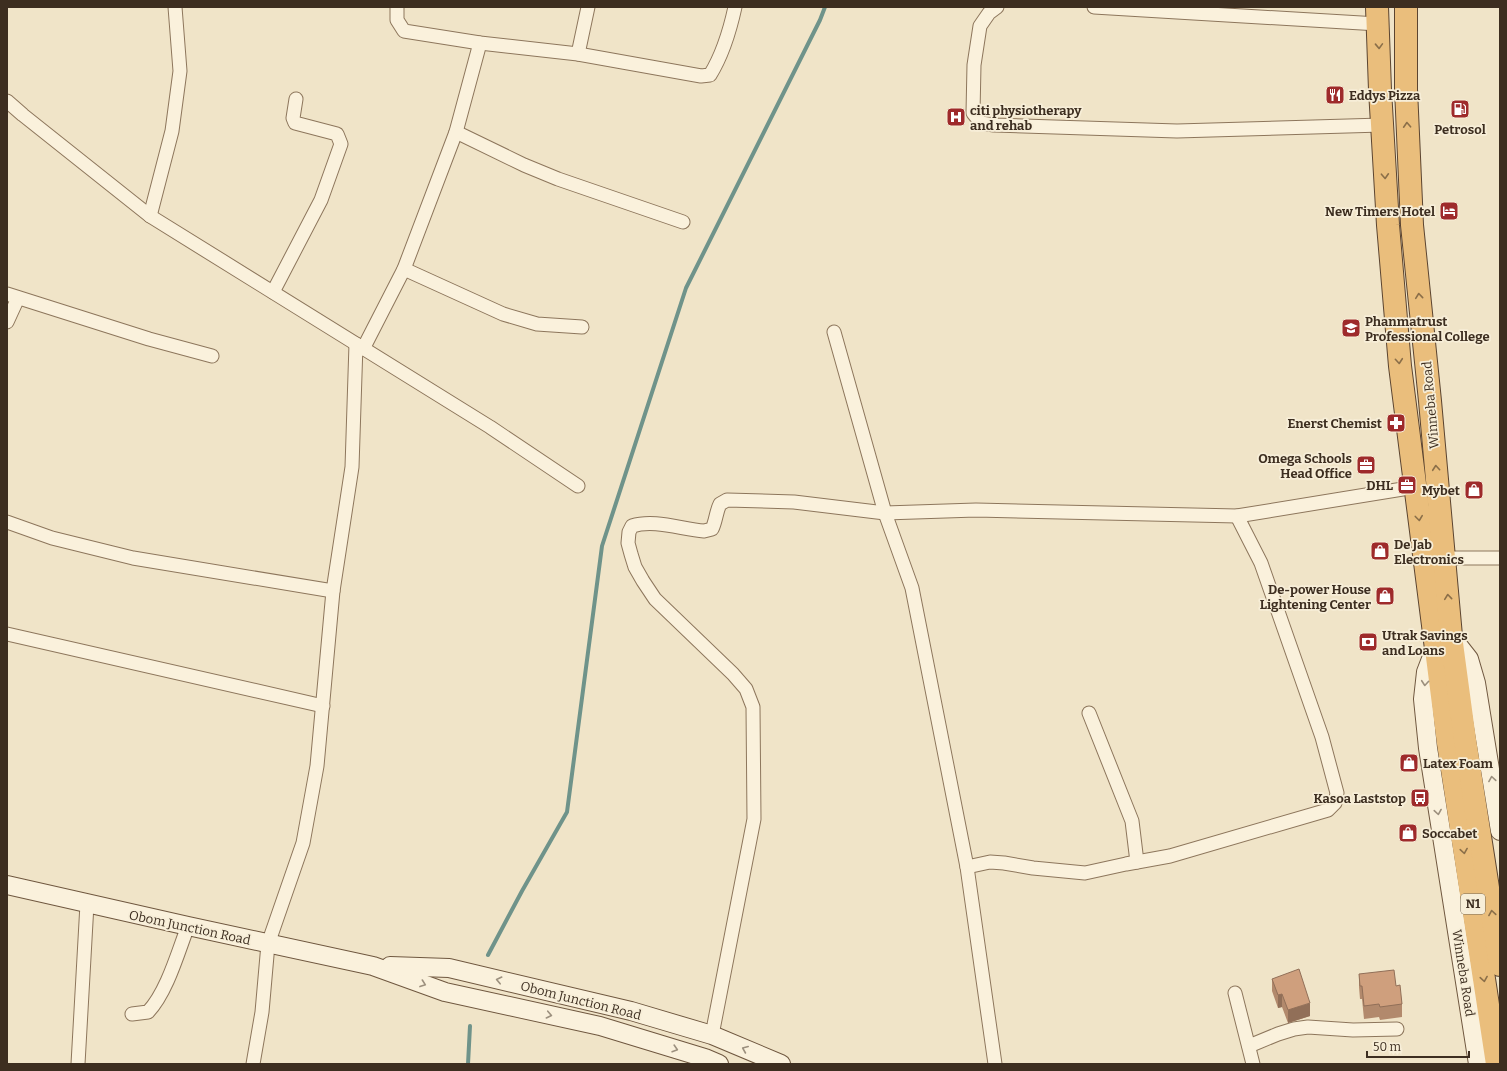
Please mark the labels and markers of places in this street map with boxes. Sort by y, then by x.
restaurant icon: Eddys Pizza [1324,84,1346,106]
place label: Eddys Pizza [1349,88,1421,103]
fuel station icon: Petrosol [1449,98,1471,120]
place label: citi physiotherapy and rehab [970,103,1082,133]
hospital icon: citi physiotherapy and rehab [945,106,967,128]
place label: Petrosol [1434,122,1486,137]
hotel icon: New Timers Hotel [1438,200,1460,222]
place label: New Timers Hotel [1325,204,1435,219]
place label: Phanmatrust Professional College [1365,314,1490,344]
school or university icon: Phanmatrust Professional College [1340,317,1362,339]
pharmacy icon: Enerst Chemist [1385,412,1407,434]
place label: Enerst Chemist [1287,416,1382,431]
place label: Omega Schools Head Office [1258,451,1352,481]
office icon: Omega Schools Head Office [1355,454,1377,476]
office icon: DHL [1396,474,1418,496]
place label: DHL [1366,478,1393,493]
shop icon: Mybet [1463,479,1485,501]
place label: Mybet [1422,483,1460,498]
place label: De Jab Electronics [1394,537,1464,567]
shop icon: De Jab Electronics [1369,540,1391,562]
place label: De-power House Lightening Center [1260,582,1371,612]
shop icon: De-power House Lightening Center [1374,585,1396,607]
place label: Utrak Savings and Loans [1382,628,1468,658]
bank icon: Utrak Savings and Loans [1357,631,1379,653]
shop icon: Latex Foam [1398,752,1420,774]
place label: Latex Foam [1423,756,1493,771]
bus stop icon: Kasoa Laststop [1409,787,1431,809]
place label: Kasoa Laststop [1314,791,1406,806]
shop icon: Soccabet [1397,822,1419,844]
place label: Soccabet [1422,826,1477,841]

